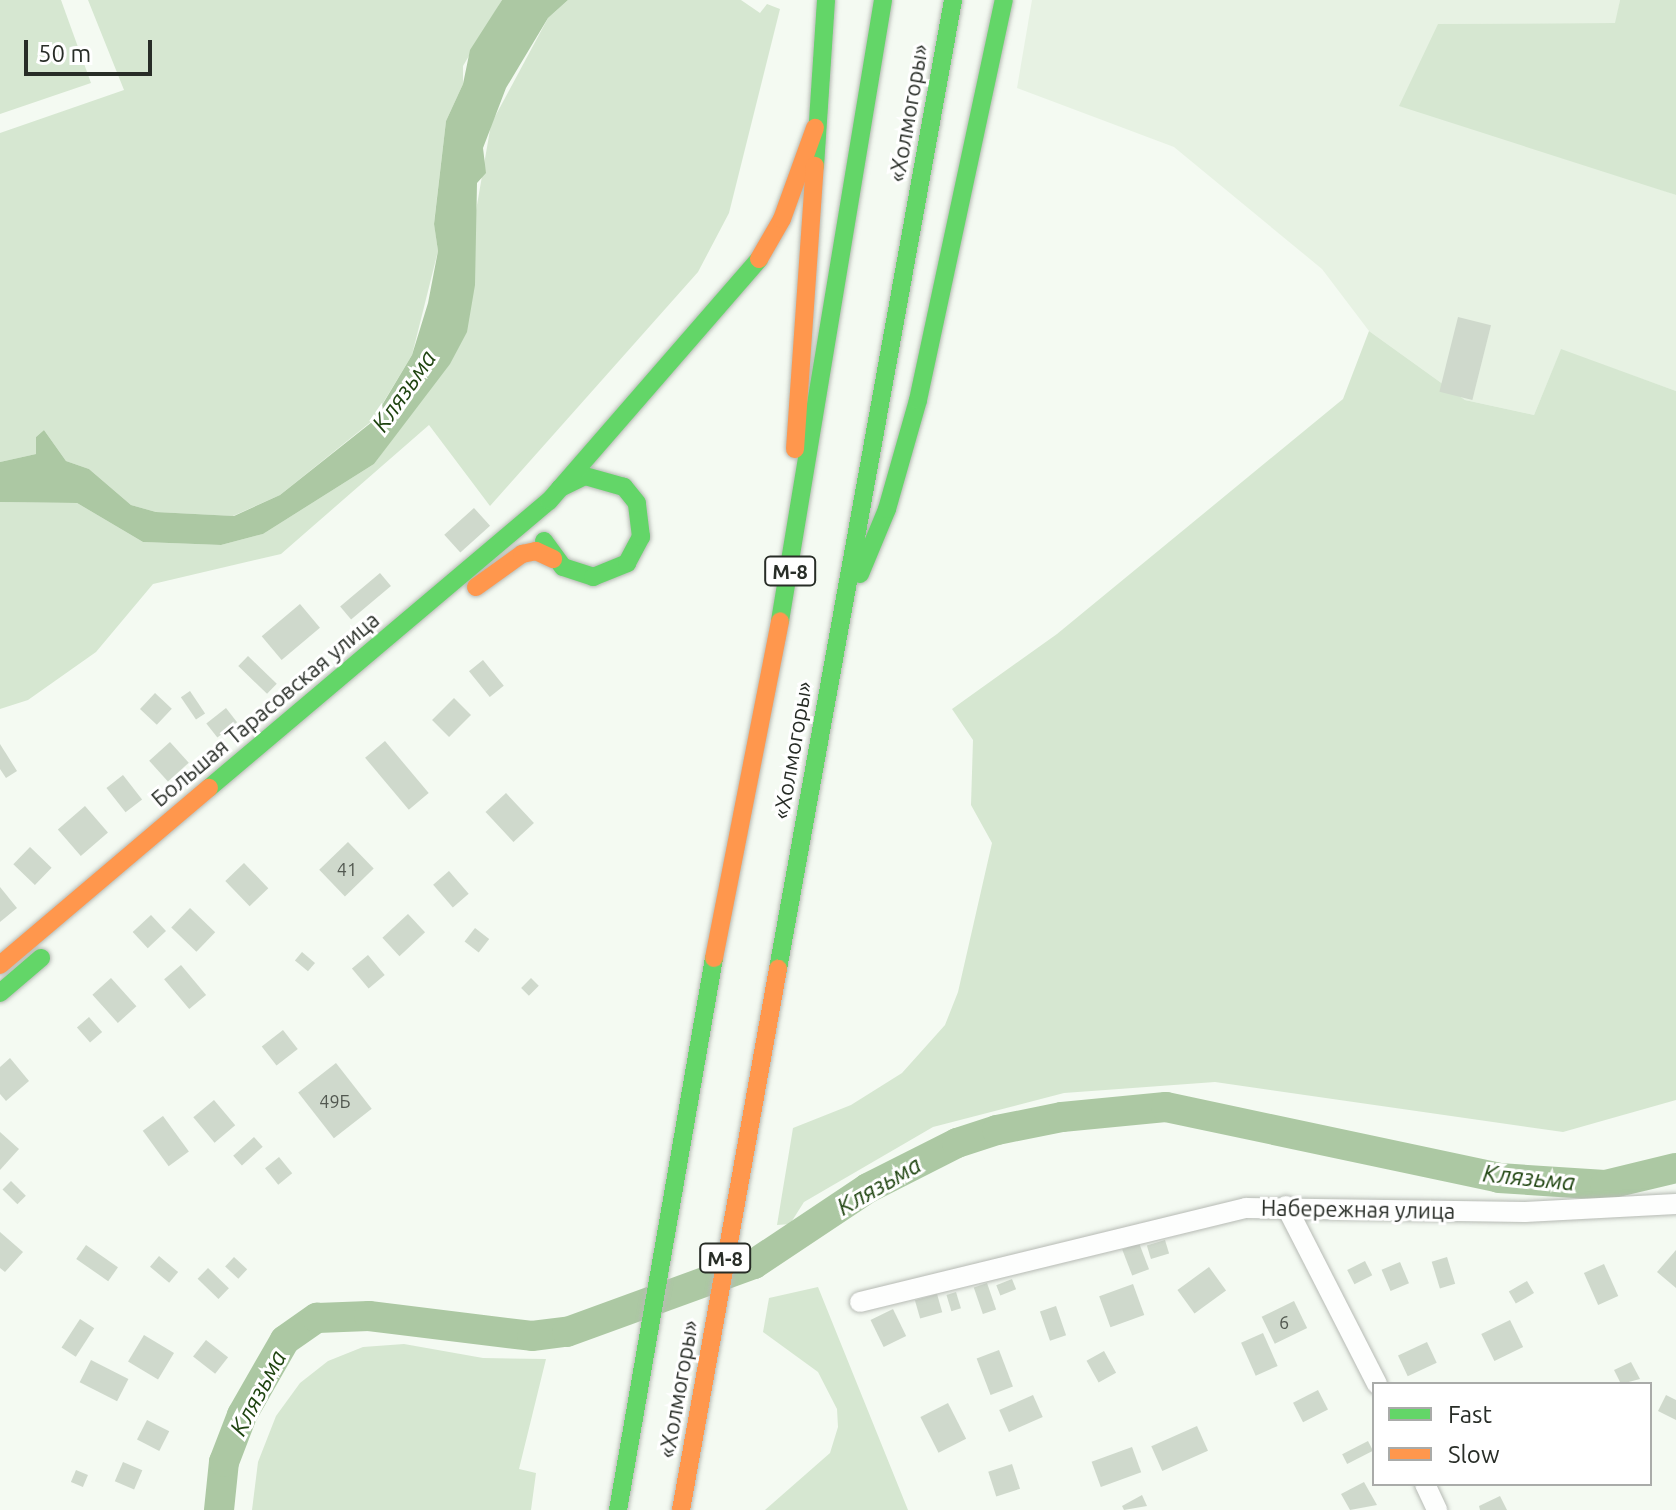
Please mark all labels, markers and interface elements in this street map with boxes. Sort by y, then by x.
scale bar [28,24,156,74]
text: 50 m [38,40,91,67]
street label: «Холмогоры» [883,42,933,184]
water label: Клязьма [366,345,442,437]
road number: М-8 [764,555,816,587]
street label: Большая Тарасовская улица [146,606,384,812]
street label: «Холмогоры» [767,679,817,821]
house number: 41 [337,858,357,880]
house number: 49Б [319,1090,351,1112]
water label: Клязьма [832,1150,926,1222]
water label: Клязьма [1481,1159,1577,1197]
street label: Набережная улица [1261,1194,1455,1224]
road number: М-8 [699,1242,751,1274]
house number: 6 [1279,1311,1289,1333]
street label: «Холмогоры» [653,1318,703,1460]
water label: Клязьма [224,1345,292,1441]
legend [1372,1382,1652,1486]
text: Fast [1448,1401,1492,1428]
text: Slow [1448,1441,1500,1468]

